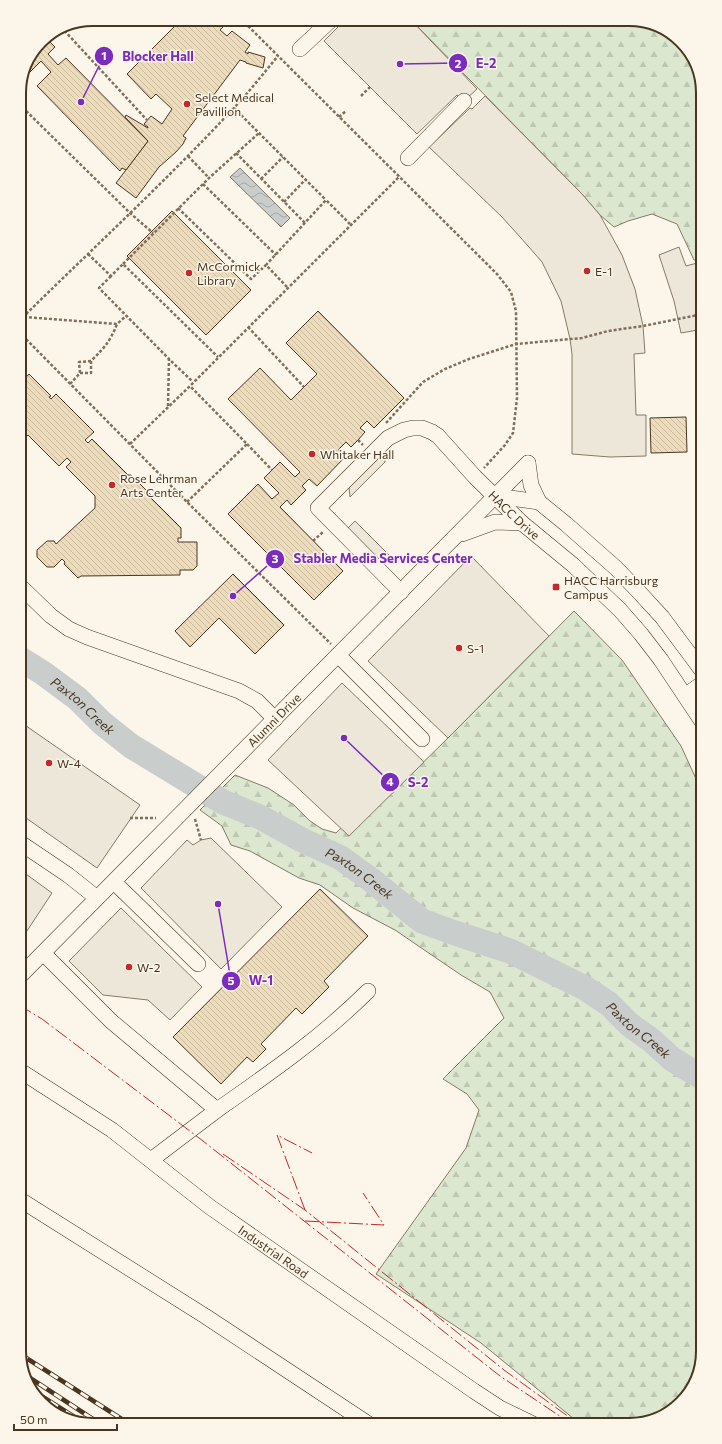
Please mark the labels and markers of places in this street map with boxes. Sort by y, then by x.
callout: Blocker Hall [94,44,202,69]
callout: E-2 [448,51,504,76]
place label: Select Medical Pavillion [195,90,274,118]
marker: Select Medical Pavillion [182,99,192,109]
place label: McCormick Library [197,259,261,287]
place label: E-1 [595,264,612,278]
marker: E-1 [582,266,592,276]
marker: McCormick Library [184,268,194,278]
place label: Whitaker Hall [320,447,394,461]
marker: Whitaker Hall [307,449,317,459]
place label: Rose Lehrman Arts Center [120,471,197,499]
marker: Rose Lehrman Arts Center [107,480,117,490]
callout: Stabler Media Services Center [265,546,480,571]
place label: HACC Harrisburg Campus [564,573,659,601]
marker: HACC Harrisburg Campus [551,582,561,592]
place label: S-1 [467,641,484,655]
marker: S-1 [454,643,464,653]
place label: W-4 [57,756,81,770]
marker: W-4 [44,758,54,768]
callout: S-2 [380,770,437,795]
place label: W-2 [137,960,161,974]
marker: W-2 [124,962,134,972]
callout: W-1 [221,968,281,993]

